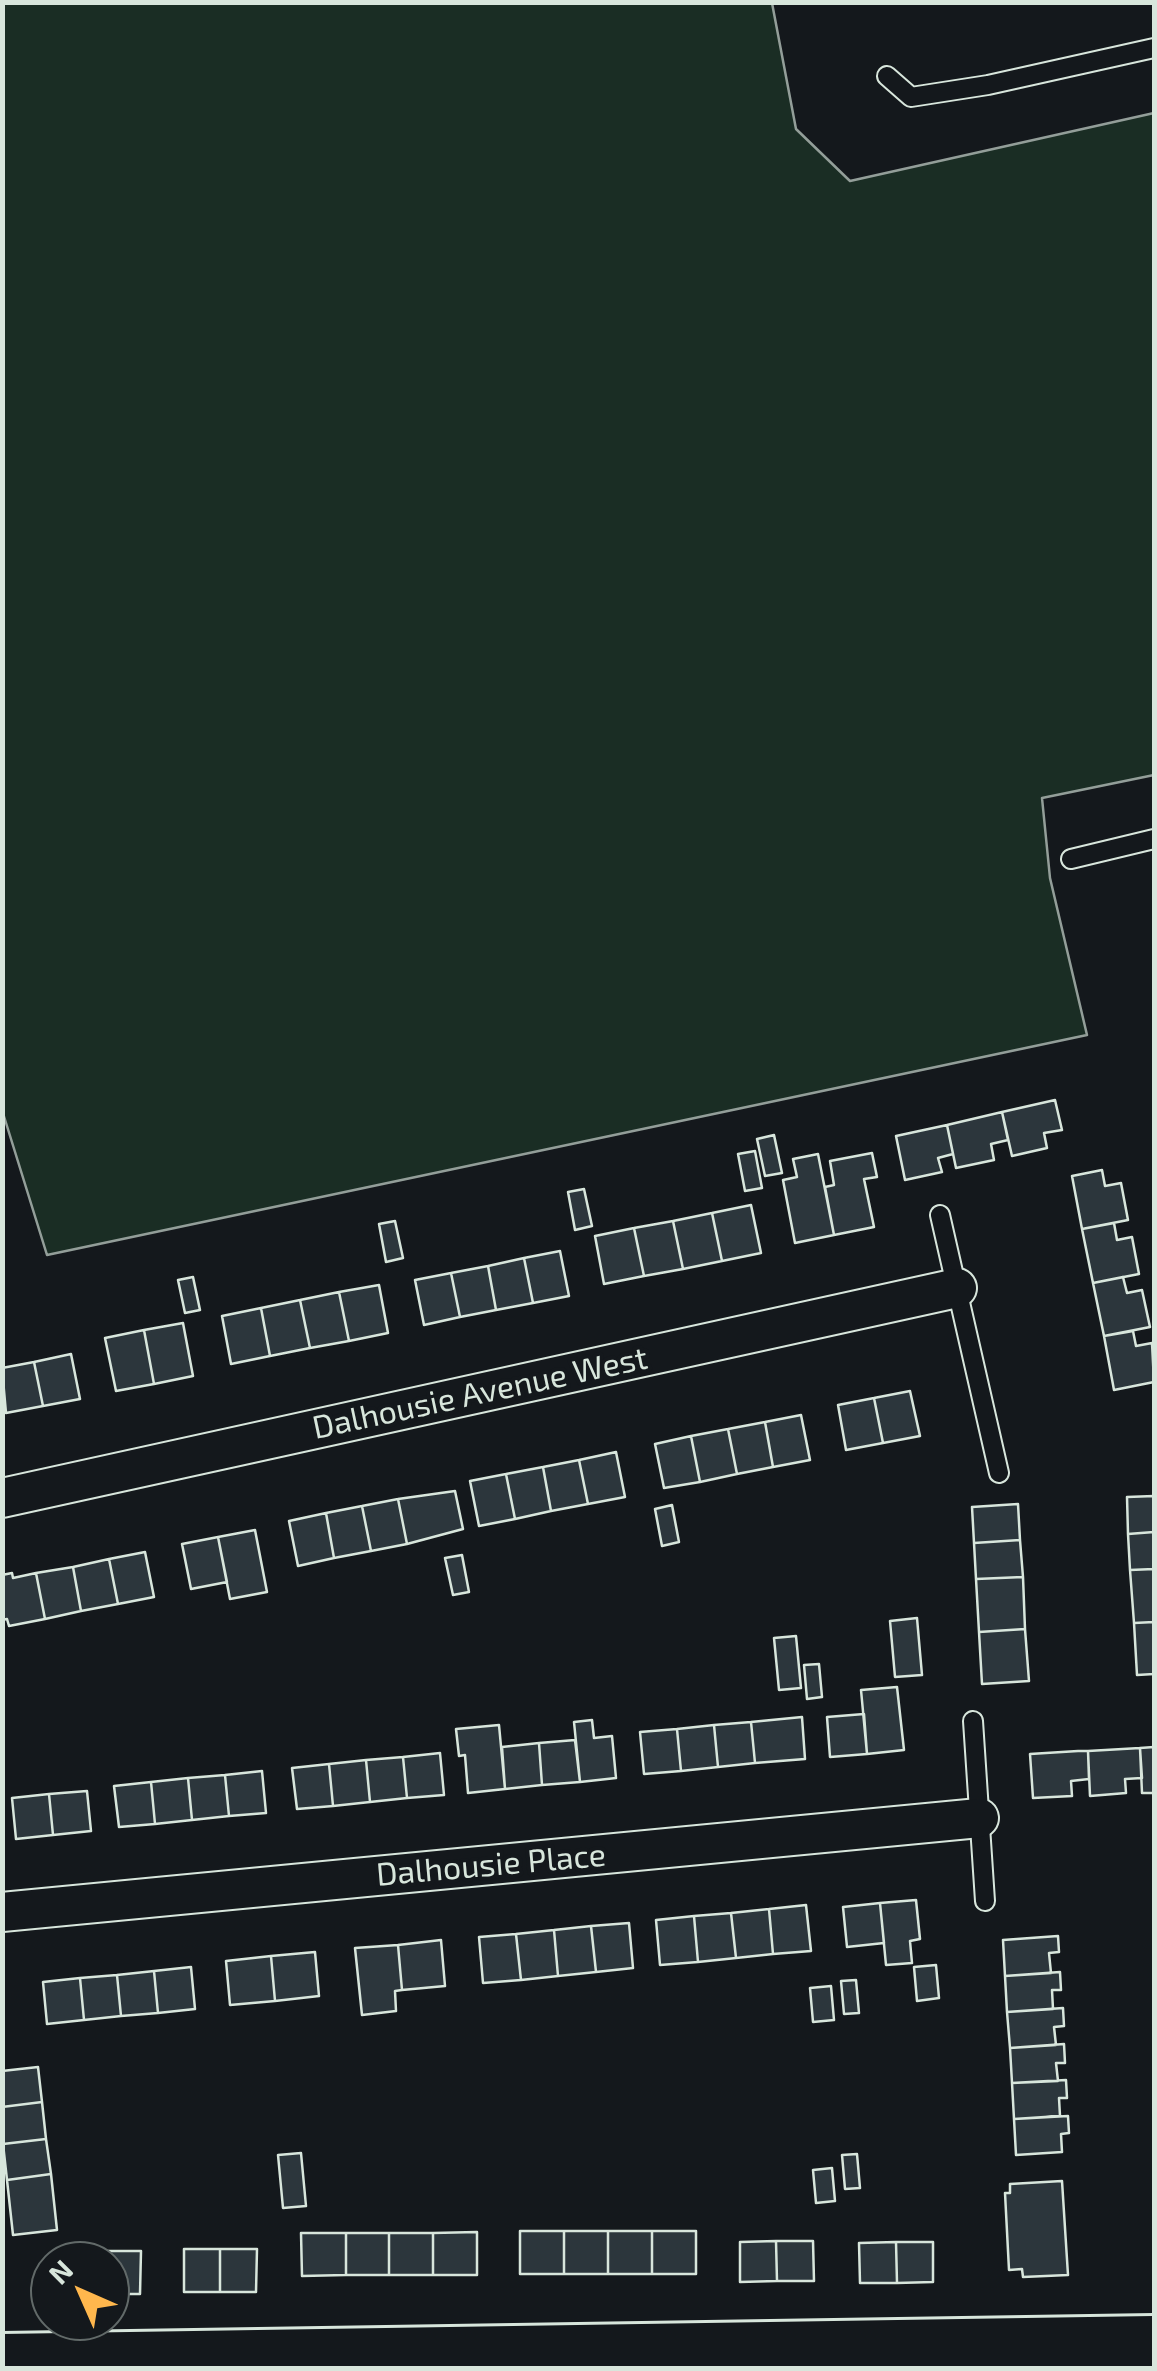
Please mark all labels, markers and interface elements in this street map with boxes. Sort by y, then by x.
street label: Dalhousie Avenue West [309,1339,651,1447]
street label: Dalhousie Place [375,1836,607,1894]
north arrow [30,2241,130,2341]
text: N [41,2252,79,2290]

